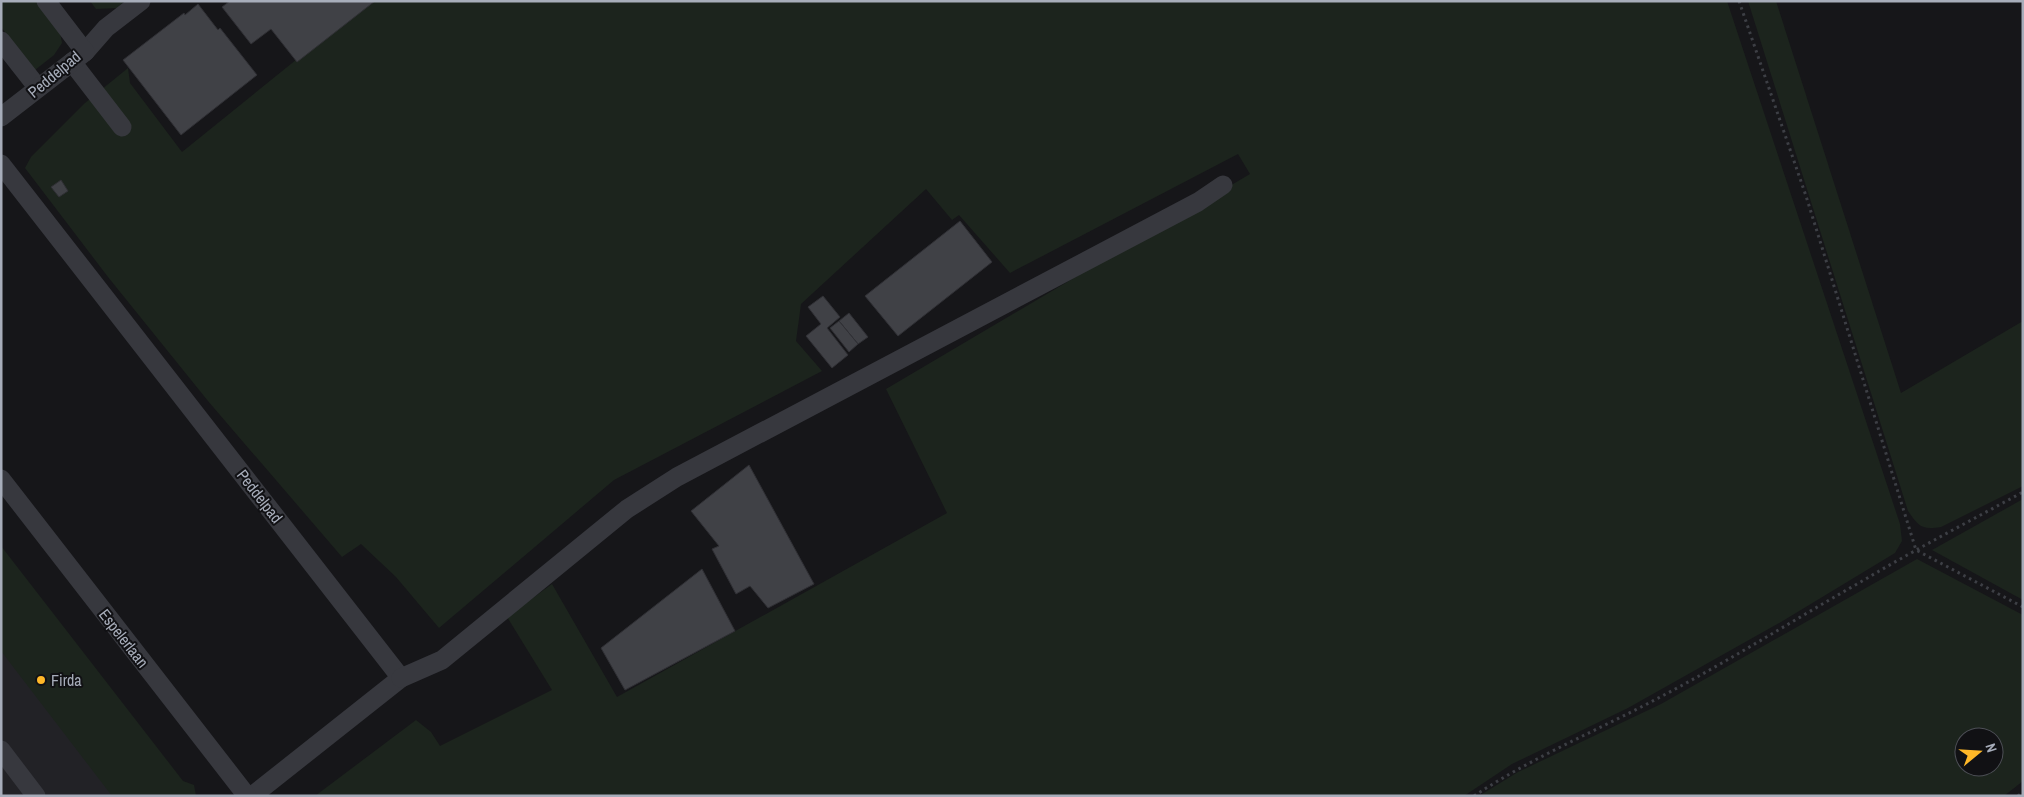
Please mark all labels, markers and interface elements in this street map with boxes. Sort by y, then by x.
street label: Peddelpad [23,45,85,103]
street label: Peddelpad [232,465,288,527]
street label: Espelerlaan [94,604,154,672]
place label: Firda [51,669,82,691]
marker: Firda [35,674,47,686]
north arrow [1954,727,2004,777]
text: N [1982,741,2001,755]

